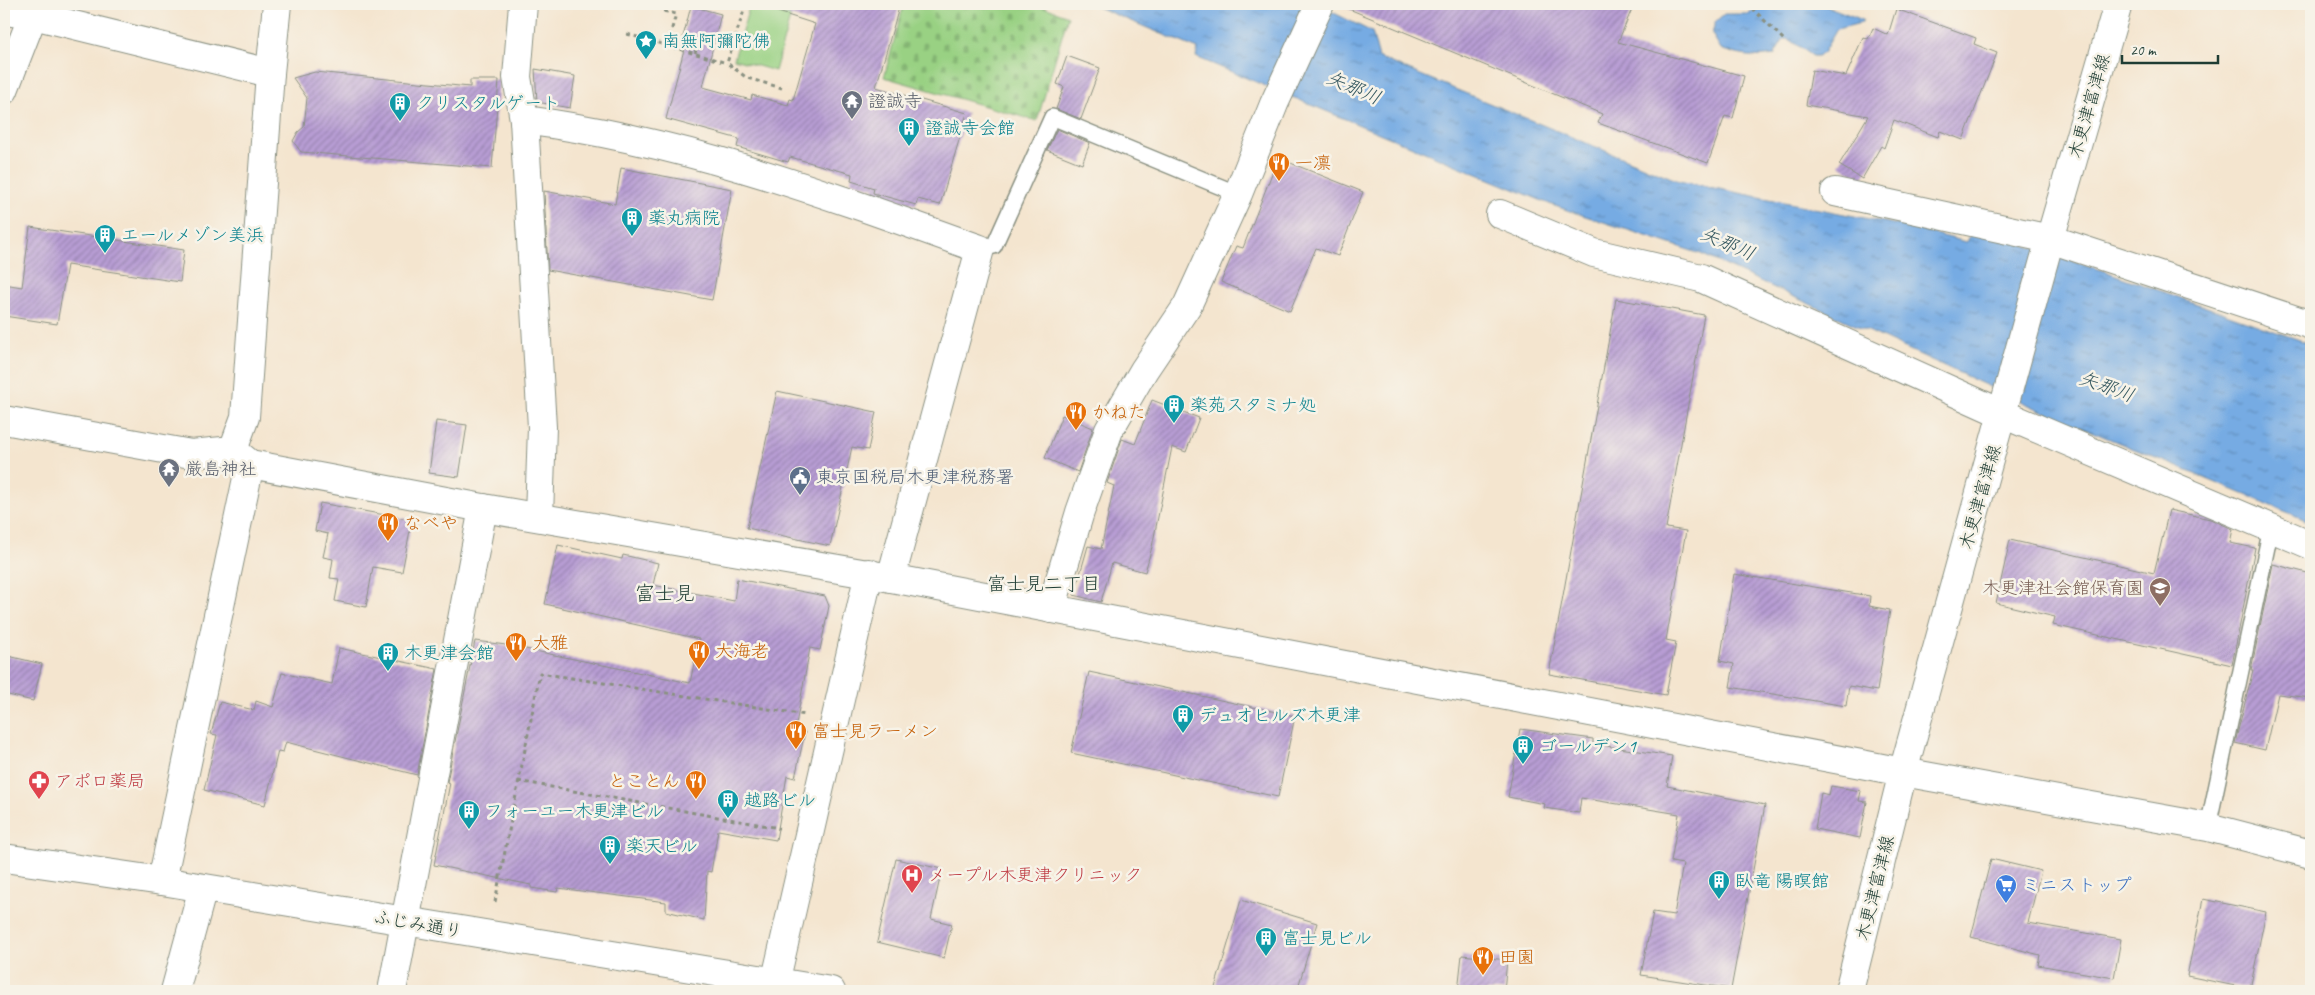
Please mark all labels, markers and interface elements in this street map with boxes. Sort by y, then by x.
place icon: 南無阿彌陀佛 [634,29,658,60]
place label: 南無阿彌陀佛 [662,30,770,52]
scale bar [2122,32,2219,64]
text: 20 m [2130,41,2157,60]
street label: 木更津富津線 [2064,51,2114,161]
water label: 矢那川 [1323,66,1385,110]
temple icon: 證誠寺 [840,89,864,120]
place label: 證誠寺 [868,90,922,112]
building icon: クリスタルゲート [388,91,412,122]
place label: クリスタルゲート [416,92,560,114]
building icon: 證誠寺会館 [897,116,921,147]
place label: 證誠寺会館 [925,117,1015,139]
restaurant icon: 一凛 [1267,151,1291,182]
place label: 一凛 [1295,152,1331,174]
building icon: 薬丸病院 [620,206,644,237]
place label: 薬丸病院 [648,207,720,229]
water label: 矢那川 [1697,222,1759,266]
building icon: エールメゾン美浜 [93,223,117,254]
place label: エールメゾン美浜 [121,224,264,246]
water label: 矢那川 [2076,366,2138,408]
building icon: 楽苑スタミナ処 [1162,393,1186,424]
place label: 楽苑スタミナ処 [1190,394,1316,416]
restaurant icon: かねた [1064,400,1088,431]
place label: かねた [1092,401,1146,423]
street label: 木更津富津線 [1955,442,2005,552]
temple icon: 厳島神社 [157,457,181,488]
place label: 厳島神社 [185,458,257,480]
public building icon: 東京国税局木更津税務署 [788,465,812,496]
place label: 東京国税局木更津税務署 [816,466,1014,488]
restaurant icon: なべや [376,511,400,542]
place label: なべや [404,512,458,534]
district label: 富士見二丁目 [987,572,1101,596]
school or university icon: 木更津社会館保育園 [2148,576,2172,607]
place label: 木更津社会館保育園 [1982,577,2144,599]
district label: 富士見 [635,581,695,606]
restaurant icon: 大雅 [504,631,528,662]
place label: 大雅 [532,632,568,654]
restaurant icon: 大海老 [687,639,711,670]
place label: 大海老 [715,640,769,662]
building icon: 木更津会館 [376,641,400,672]
place label: 木更津会館 [404,642,494,664]
building icon: デュオヒルズ木更津 [1171,703,1195,734]
place label: デュオヒルズ木更津 [1199,704,1361,726]
restaurant icon: 富士見ラーメン [784,719,808,750]
place label: 富士見ラーメン [812,720,938,742]
building icon: ゴールデン1 [1511,734,1535,765]
place label: ゴールデン1 [1539,735,1637,757]
pharmacy icon: アポロ薬局 [27,769,51,800]
restaurant icon: とことん [684,769,708,800]
place label: アポロ薬局 [55,770,145,792]
place label: とことん [608,770,680,792]
building icon: 越路ビル [716,788,740,819]
place label: 越路ビル [744,789,816,811]
building icon: フォーユー木更津ビル [457,799,481,830]
place label: フォーユー木更津ビル [485,800,664,822]
street label: 木更津富津線 [1851,833,1899,943]
building icon: 楽天ビル [598,834,622,865]
place label: 楽天ビル [626,835,698,857]
hospital icon: メープル木更津クリニック [900,863,924,894]
place label: メープル木更津クリニック [928,864,1142,886]
building icon: 臥竜 陽瞑館 [1707,869,1731,900]
place label: 臥竜 陽瞑館 [1735,870,1829,892]
supermarket icon: ミニストップ [1994,873,2018,904]
place label: ミニストップ [2022,874,2132,896]
street label: ふじみ通り [372,905,464,943]
building icon: 富士見ビル [1254,926,1278,957]
place label: 富士見ビル [1282,927,1372,949]
restaurant icon: 田園 [1471,945,1495,976]
place label: 田園 [1499,946,1535,968]

